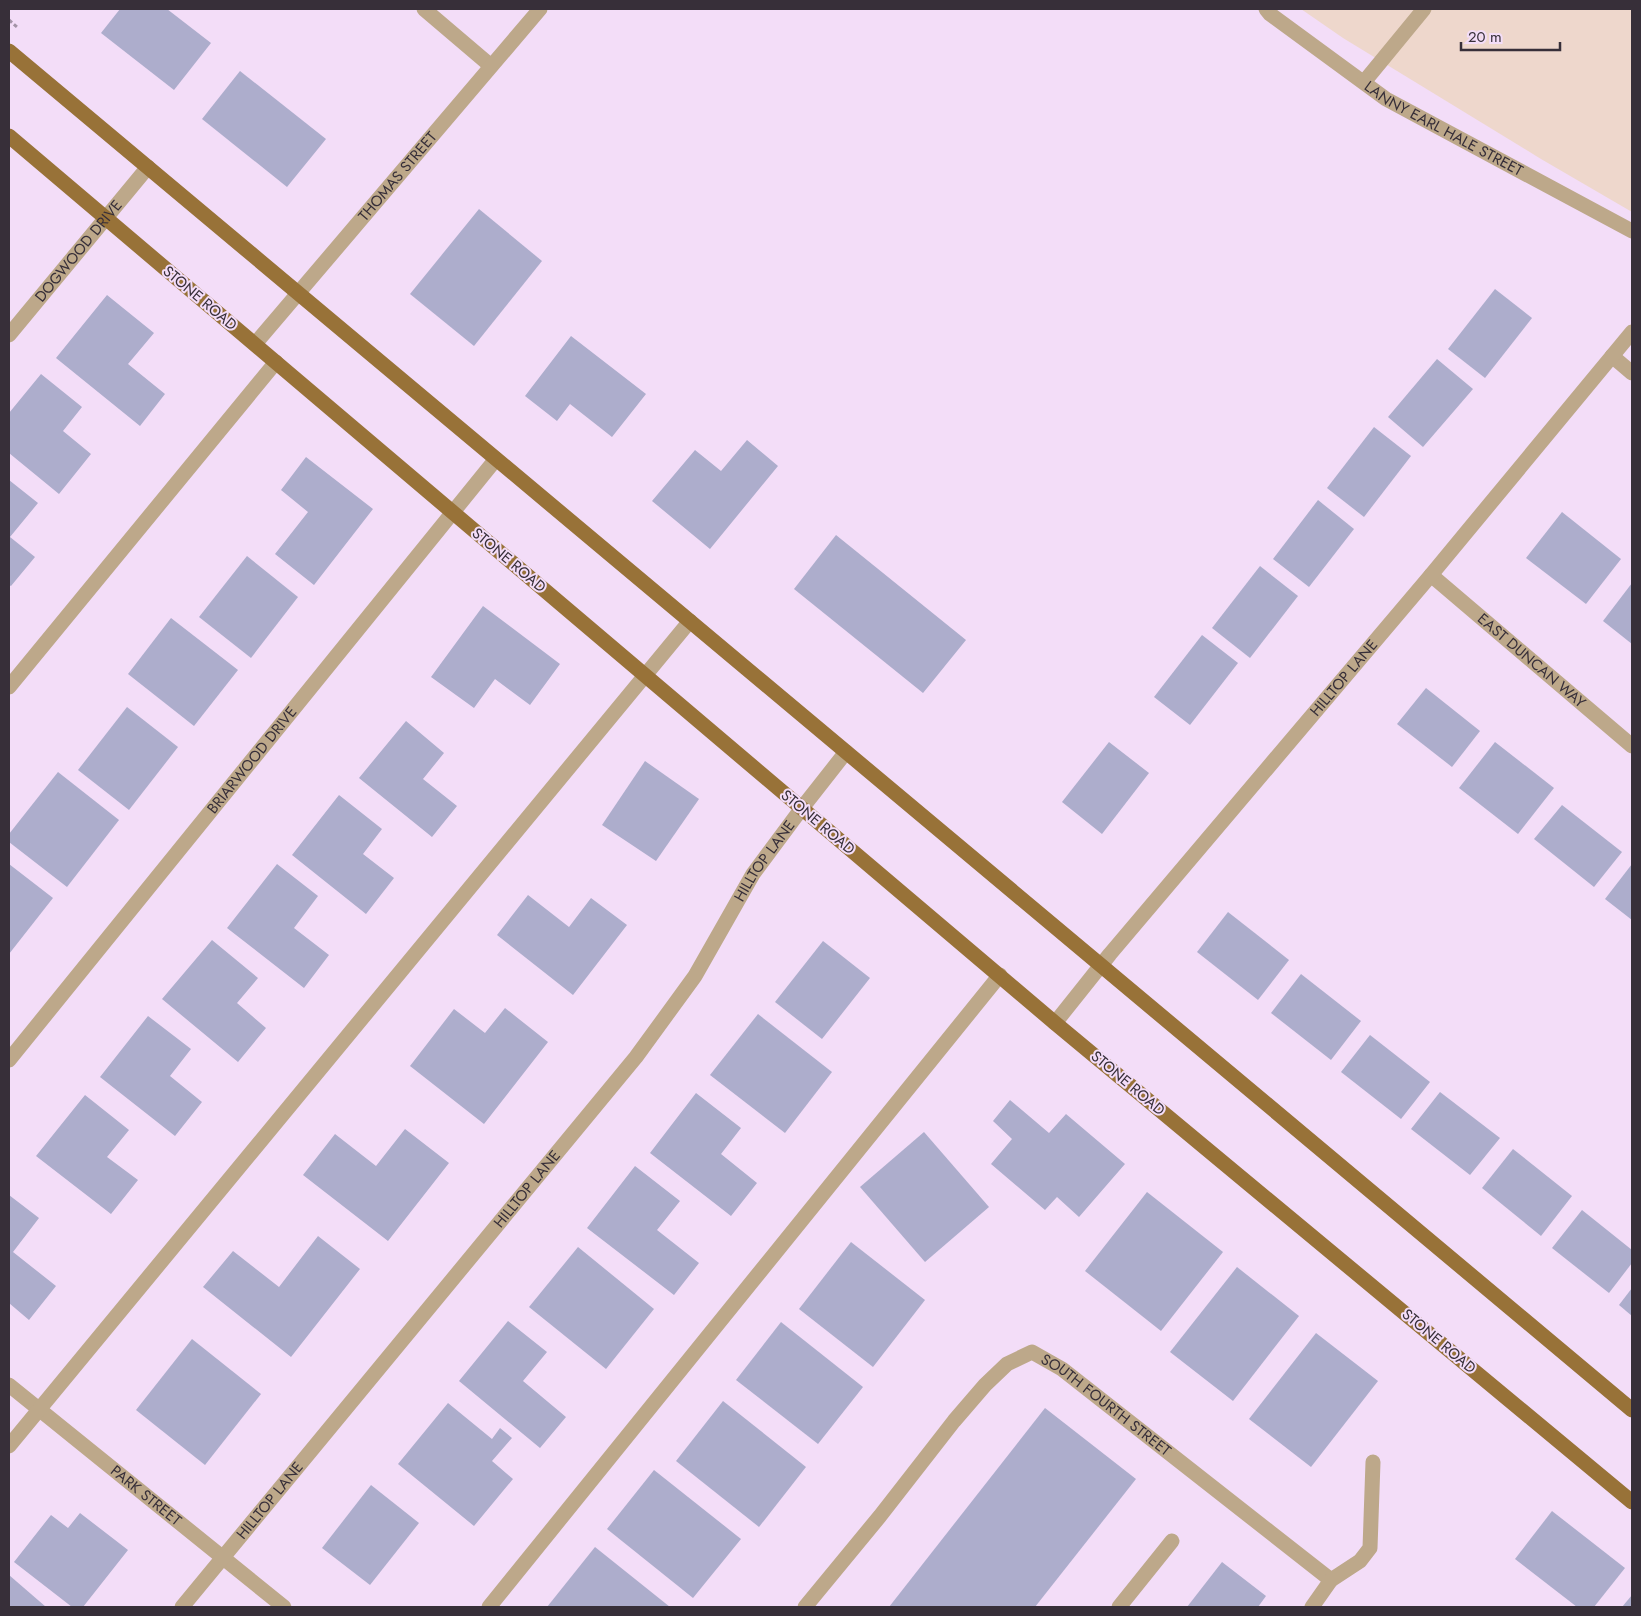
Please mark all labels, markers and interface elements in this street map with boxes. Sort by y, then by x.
scale bar [1461,20,1560,52]
text: 20 m [1468,26,1502,48]
street label: LANNY EARL HALE STREET [1360,76,1527,182]
street label: THOMAS STREET [353,127,442,226]
street label: DOGWOOD DRIVE [30,195,127,307]
street label: STONE ROAD [158,260,242,336]
street label: STONE ROAD [467,522,551,598]
street label: EAST DUNCAN WAY [1473,608,1591,713]
street label: HILLTOP LANE [1305,635,1383,721]
street label: BRIARWOOD DRIVE [202,702,302,818]
street label: STONE ROAD [776,784,860,860]
street label: HILLTOP LANE [729,816,800,906]
street label: STONE ROAD [1086,1045,1170,1121]
street label: HILLTOP LANE [488,1145,566,1233]
street label: STONE ROAD [1397,1303,1481,1379]
street label: SOUTH FOURTH STREET [1037,1348,1176,1461]
street label: HILLTOP LANE [231,1457,308,1544]
street label: PARK STREET [106,1460,186,1531]

